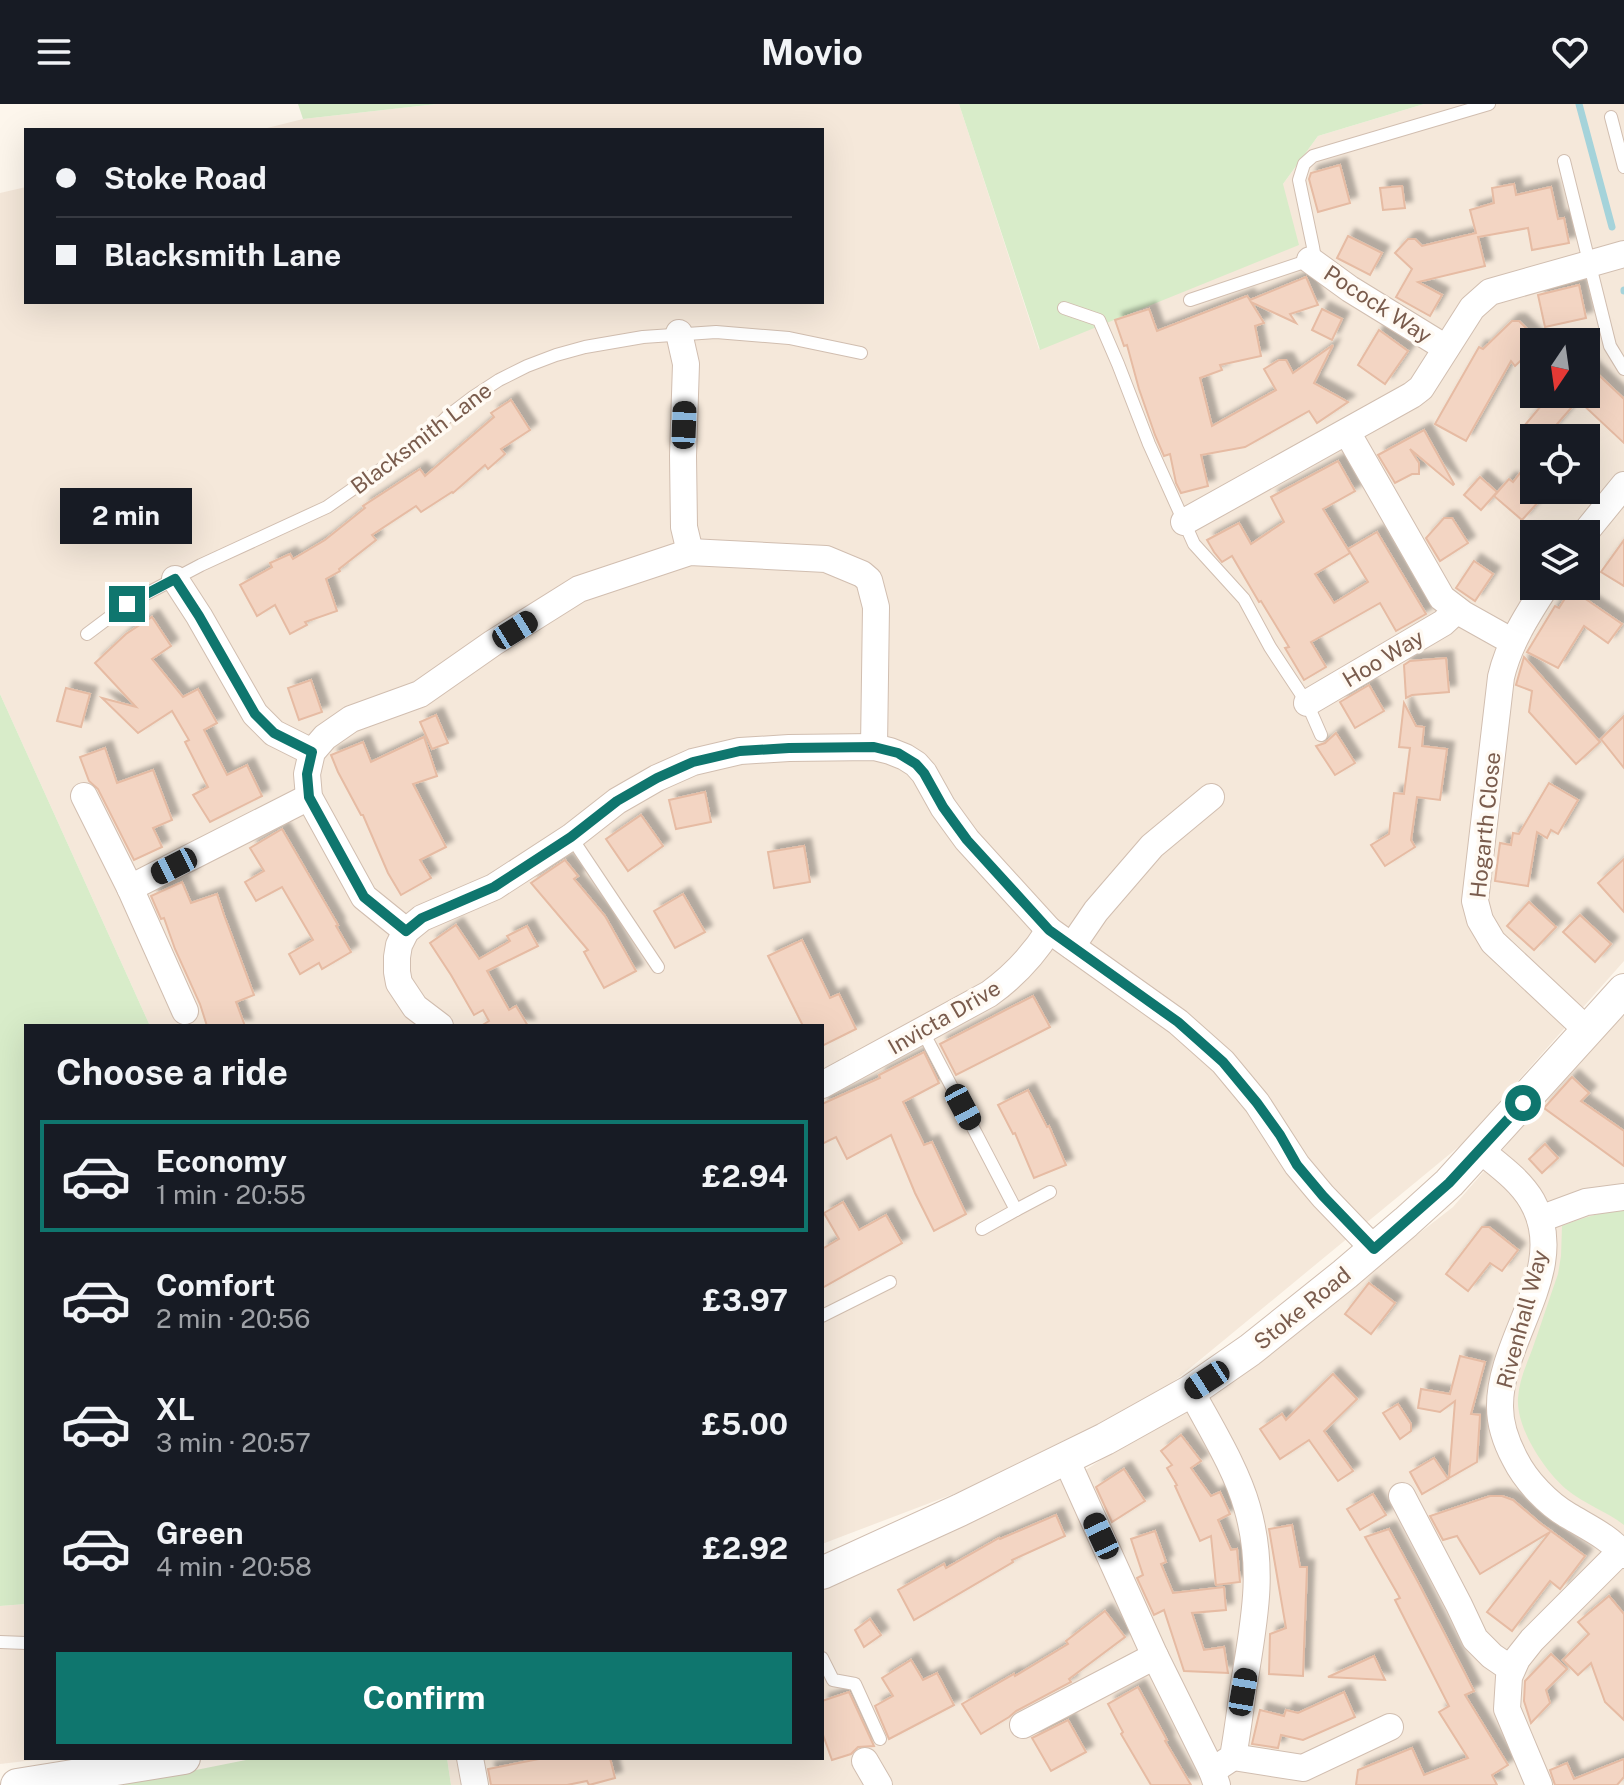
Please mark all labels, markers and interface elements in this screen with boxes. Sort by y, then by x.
icon: menu [32,30,76,74]
icon: heart [1548,30,1592,74]
text: Movio [761,31,863,73]
text: Stoke Road [104,160,267,196]
text: Blacksmith Lane [104,237,341,273]
street label: Pocock Way [1319,260,1437,349]
north arrow [1520,328,1600,408]
map controls [1520,328,1600,600]
street label: Blacksmith Lane [346,377,496,499]
car [671,401,697,449]
button: locate [1520,424,1600,504]
callout: 2 min [61,488,193,544]
text: 2 min [92,500,160,531]
button: layers [1520,520,1600,600]
route end [109,586,145,622]
car [488,607,542,653]
street label: Hoo Way [1338,624,1428,692]
street label: Hogarth Close [1464,751,1506,899]
car [147,844,201,888]
street label: Invicta Drive [883,974,1005,1060]
text: Choose a ride [56,1051,288,1093]
car [941,1080,985,1134]
route start [1505,1085,1541,1121]
icon: car [60,1140,132,1212]
text: Economy [156,1143,287,1179]
text: £2.94 [702,1158,788,1194]
text: 1 min · 20:55 [156,1179,306,1210]
street label: Rivenhall Way [1491,1247,1553,1391]
street label: Stoke Road [1249,1261,1355,1355]
icon: car [60,1264,132,1336]
text: Comfort [156,1267,275,1303]
text: £3.97 [702,1282,788,1318]
text: 2 min · 20:56 [156,1303,310,1334]
car [1180,1357,1234,1403]
icon: car [60,1388,132,1460]
text: XL [156,1391,195,1427]
text: £5.00 [702,1406,788,1442]
text: 3 min · 20:57 [156,1427,311,1458]
car [1080,1509,1122,1563]
icon: car [60,1512,132,1584]
text: Green [156,1515,243,1551]
text: £2.92 [703,1530,788,1566]
text: 4 min · 20:58 [156,1551,312,1582]
button: Confirm [56,1652,792,1744]
car [1227,1666,1259,1718]

